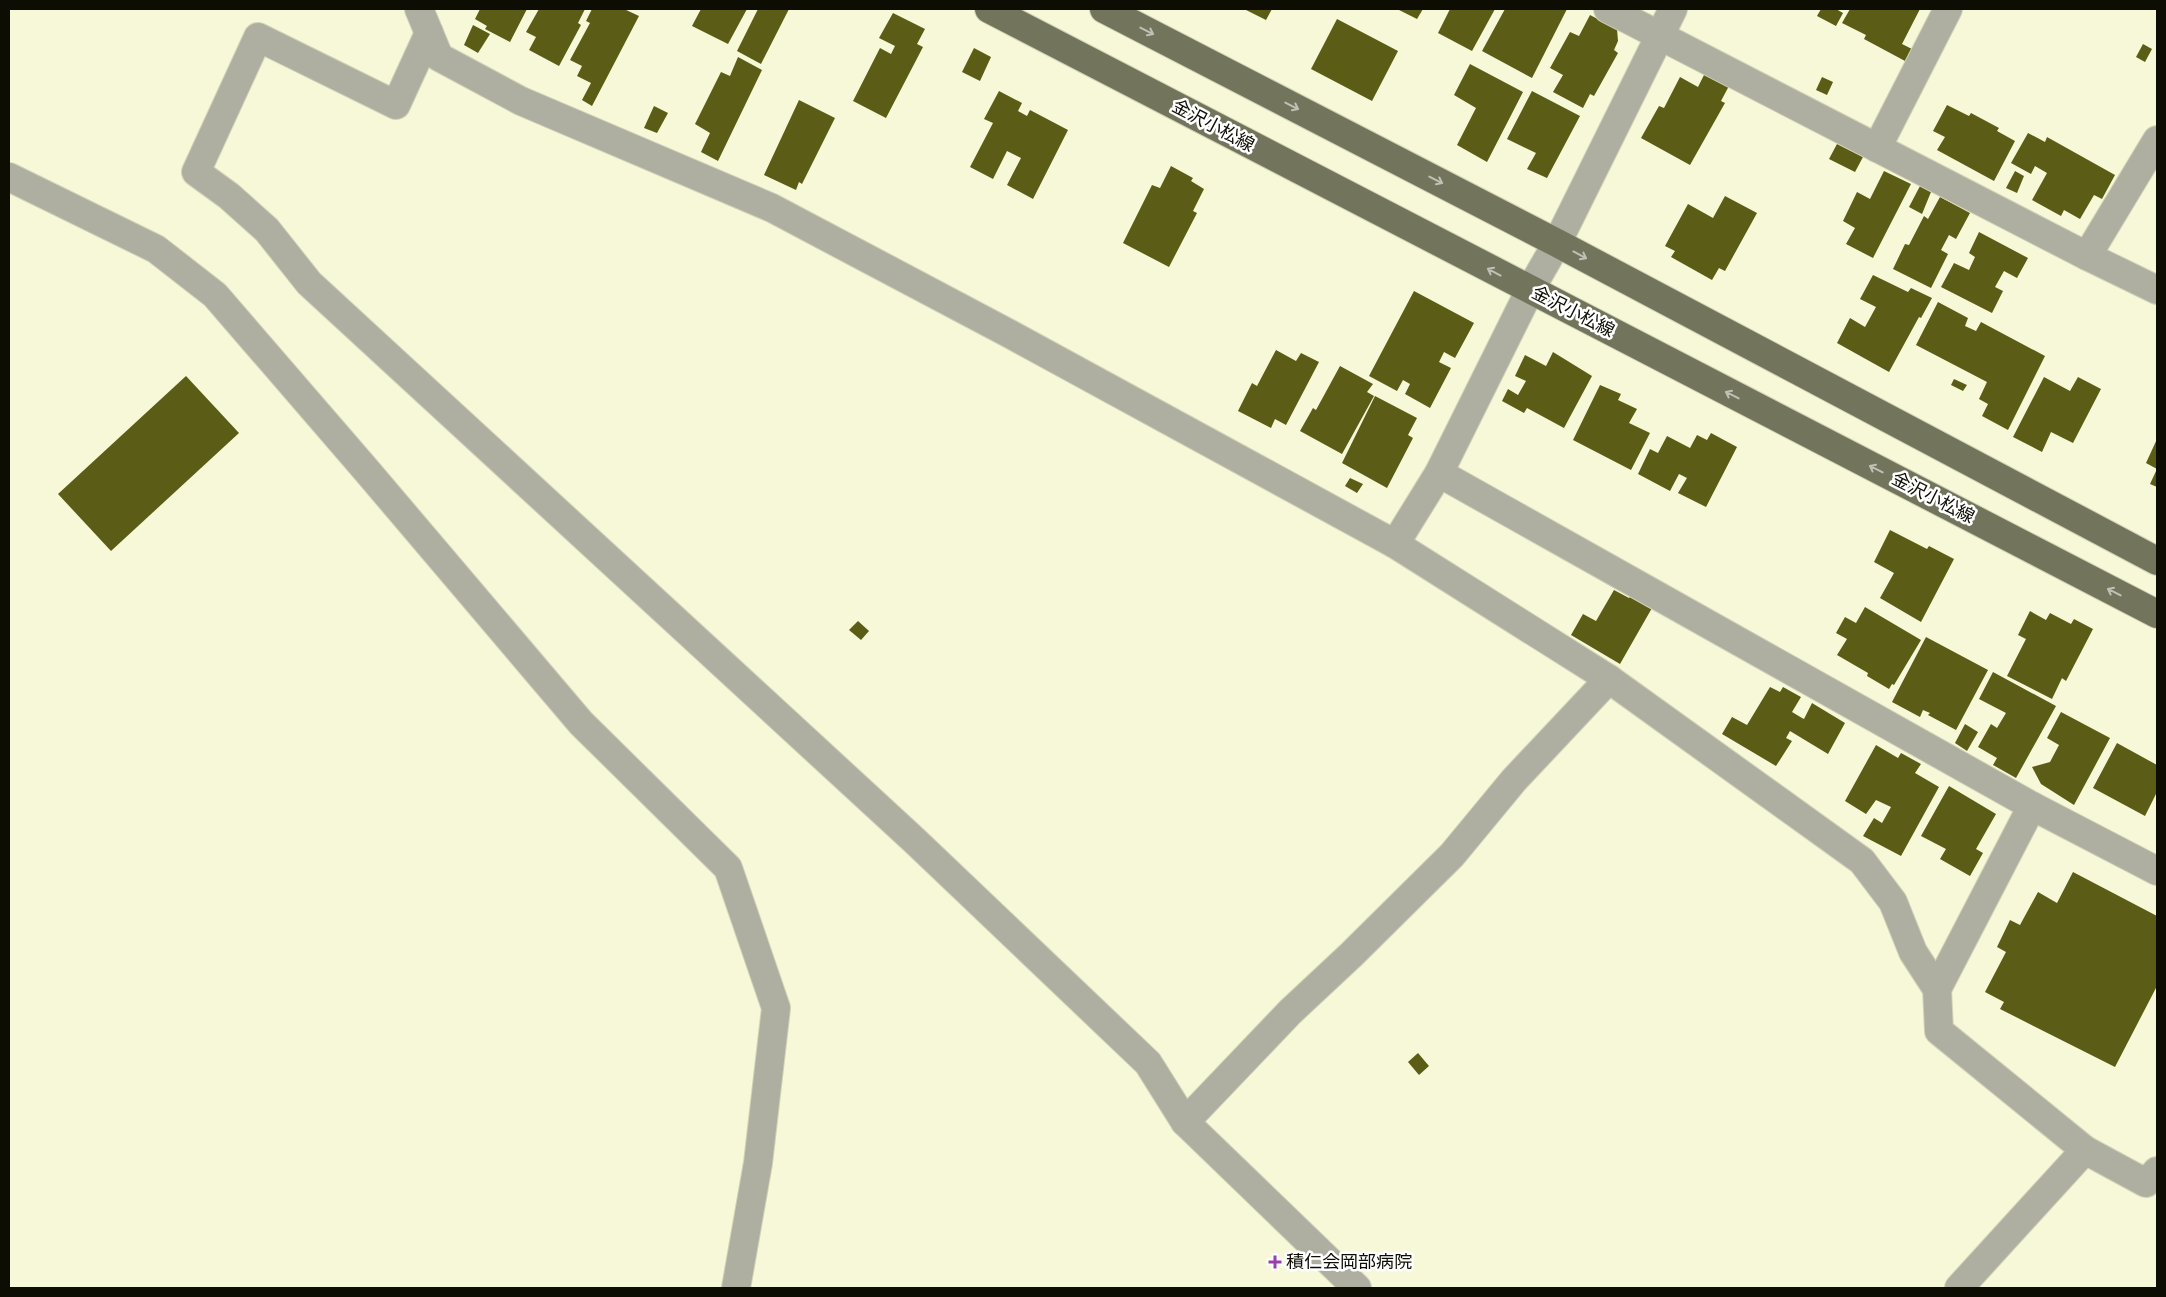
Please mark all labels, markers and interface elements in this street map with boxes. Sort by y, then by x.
one-way arrow [1140,26,1155,36]
street label: 金沢小松線 [1167,94,1259,158]
one-way arrow [1284,102,1299,111]
one-way arrow [1428,176,1443,185]
one-way arrow [1573,250,1588,260]
one-way arrow [1487,267,1502,277]
street label: 金沢小松線 [1527,280,1619,344]
one-way arrow [1725,390,1740,399]
one-way arrow [1869,464,1884,473]
street label: 金沢小松線 [1887,466,1979,530]
one-way arrow [2107,587,2122,596]
place label: 積仁会岡部病院 [1286,1250,1412,1275]
marker: 積仁会岡部病院 [1268,1255,1282,1269]

